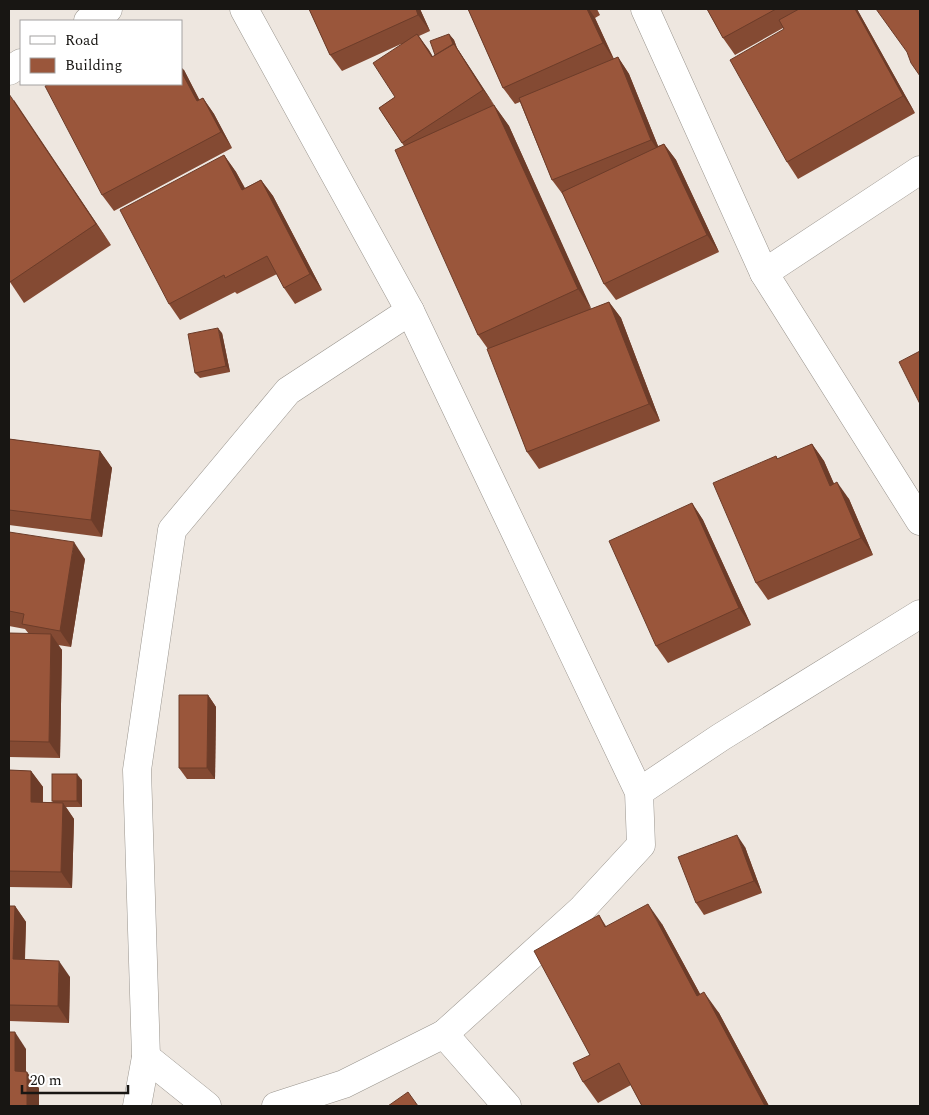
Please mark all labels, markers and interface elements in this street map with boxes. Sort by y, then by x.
legend [20,20,182,85]
text: Road [65,29,99,52]
text: Building [65,54,122,77]
scale bar [22,1062,129,1094]
text: 20 m [30,1069,62,1092]

